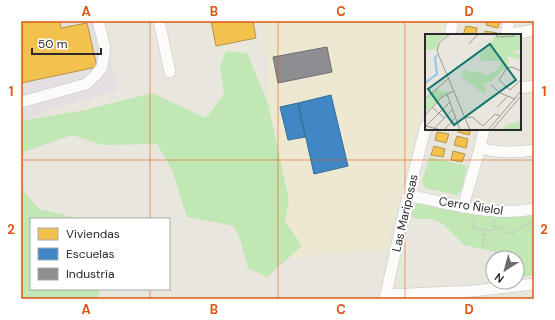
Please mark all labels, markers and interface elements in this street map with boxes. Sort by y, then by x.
text: A [81,3,91,20]
text: B [210,3,218,20]
text: C [336,3,346,20]
text: D [464,3,474,20]
scale bar [32,30,101,56]
inset map [425,34,521,130]
text: 50 m [38,36,67,52]
text: 1 [9,83,13,100]
text: 1 [542,83,546,100]
street label: Las Mariposas [388,173,422,253]
street label: Cerro Ñielol [438,193,504,219]
legend [30,218,170,290]
text: 2 [7,221,15,238]
text: 2 [540,221,548,238]
text: Viviendas [66,226,120,242]
text: Escuelas [66,246,115,262]
north arrow [485,250,525,290]
text: Industria [66,266,114,282]
text: N [492,270,506,286]
text: A [81,301,91,318]
text: B [210,301,218,318]
text: C [336,301,346,318]
text: D [464,301,474,318]

